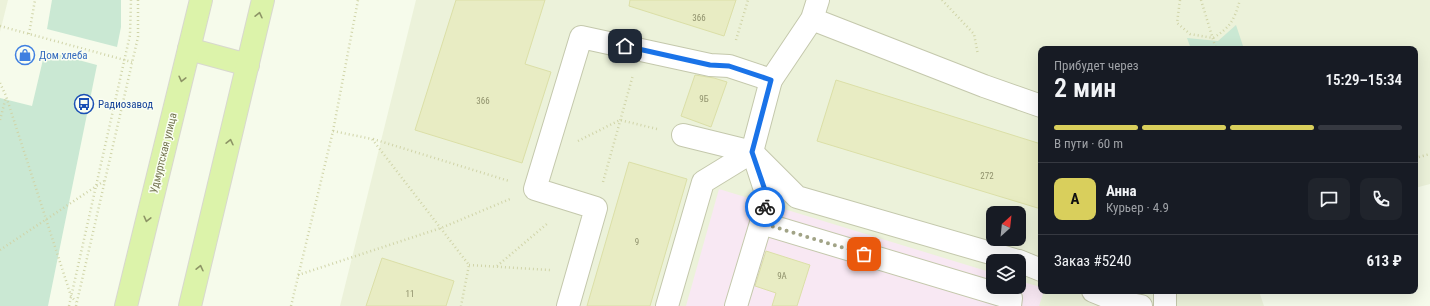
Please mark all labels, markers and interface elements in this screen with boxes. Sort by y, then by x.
one-way arrow [255,12,263,18]
house number: 366 [692,13,706,23]
pin [608,29,642,63]
icon: home [614,35,636,57]
shop icon: Дом хлеба [14,44,36,66]
place label: Дом хлеба [39,49,88,62]
text: Прибудет через [1054,58,1139,73]
text: 15:29–15:34 [1325,71,1402,89]
text: 2 мин [1054,73,1116,103]
one-way arrow [178,76,186,82]
bus stop icon: Радиозавод [73,93,95,115]
house number: 9Б [699,94,709,104]
house number: 366 [476,96,490,106]
place label: Радиозавод [98,98,153,111]
street label: Удмуртская улица [147,112,180,195]
text: В пути · 60 m [1054,136,1123,151]
one-way arrow [225,138,233,145]
house number: 272 [980,171,994,181]
button: chat [1308,178,1350,220]
button: phone [1360,178,1402,220]
text: Анна [1106,182,1137,200]
courier [745,187,785,227]
text: А [1071,190,1079,208]
icon: bike [754,196,776,218]
text: Курьер · 4.9 [1106,200,1169,215]
north arrow [986,206,1026,246]
map controls [986,206,1026,294]
one-way arrow [143,215,152,222]
house number: 9 [635,237,639,247]
pin [847,237,881,271]
icon: bag [853,243,875,265]
text: Заказ #5240 [1054,252,1131,270]
text: 613 ₽ [1366,252,1402,270]
button: layers [986,254,1026,294]
one-way arrow [195,265,203,271]
house number: 9А [777,271,787,281]
house number: 11 [406,289,414,299]

